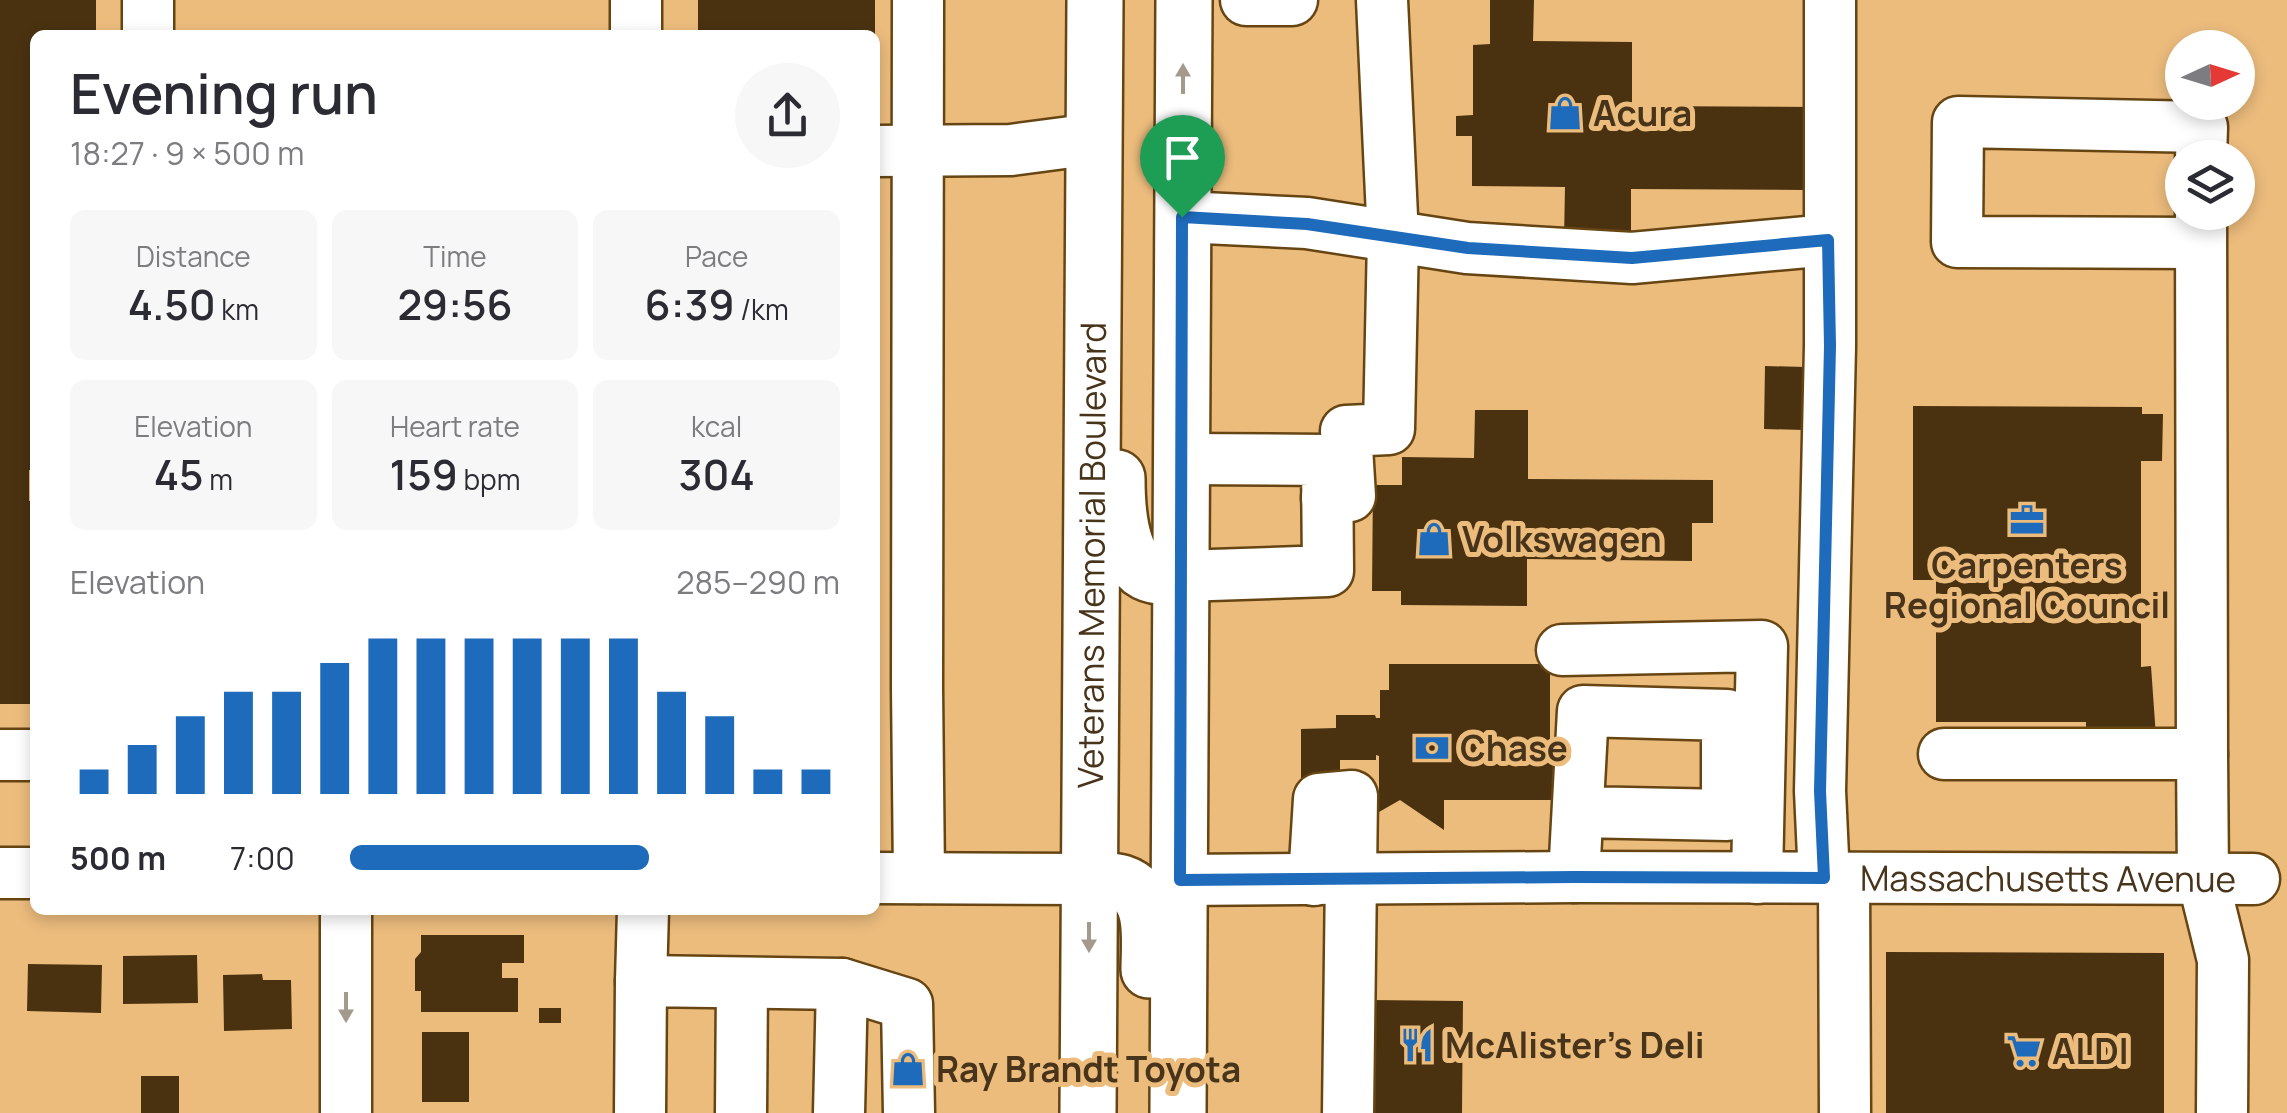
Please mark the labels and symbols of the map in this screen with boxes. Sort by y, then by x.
north arrow [2165,30,2255,120]
one-way arrow [1176,62,1192,94]
place label: Acura [1593,89,1692,137]
shop icon: Acura [1546,94,1584,132]
pin [1140,115,1225,218]
street label: Veterans Memorial Boulevard [1066,322,1117,788]
office icon: Carpenters Regional Council [2008,501,2046,539]
place label: Volkswagen [1462,515,1662,563]
shop icon: Volkswagen [1415,520,1453,558]
place label: Carpenters Regional Council [1884,541,2170,629]
place label: Chase [1460,724,1568,772]
bank icon: Chase [1413,729,1451,767]
street label: Massachusetts Avenue [1860,854,2236,903]
one-way arrow [1081,921,1097,953]
one-way arrow [338,992,354,1024]
place label: McAlister's Deli [1445,1021,1705,1069]
restaurant icon: McAlister's Deli [1398,1026,1436,1064]
place label: ALDI [2052,1027,2128,1075]
supermarket icon: ALDI [2005,1032,2043,1070]
place label: Ray Brandt Toyota [936,1045,1241,1093]
shop icon: Ray Brandt Toyota [889,1050,927,1088]

